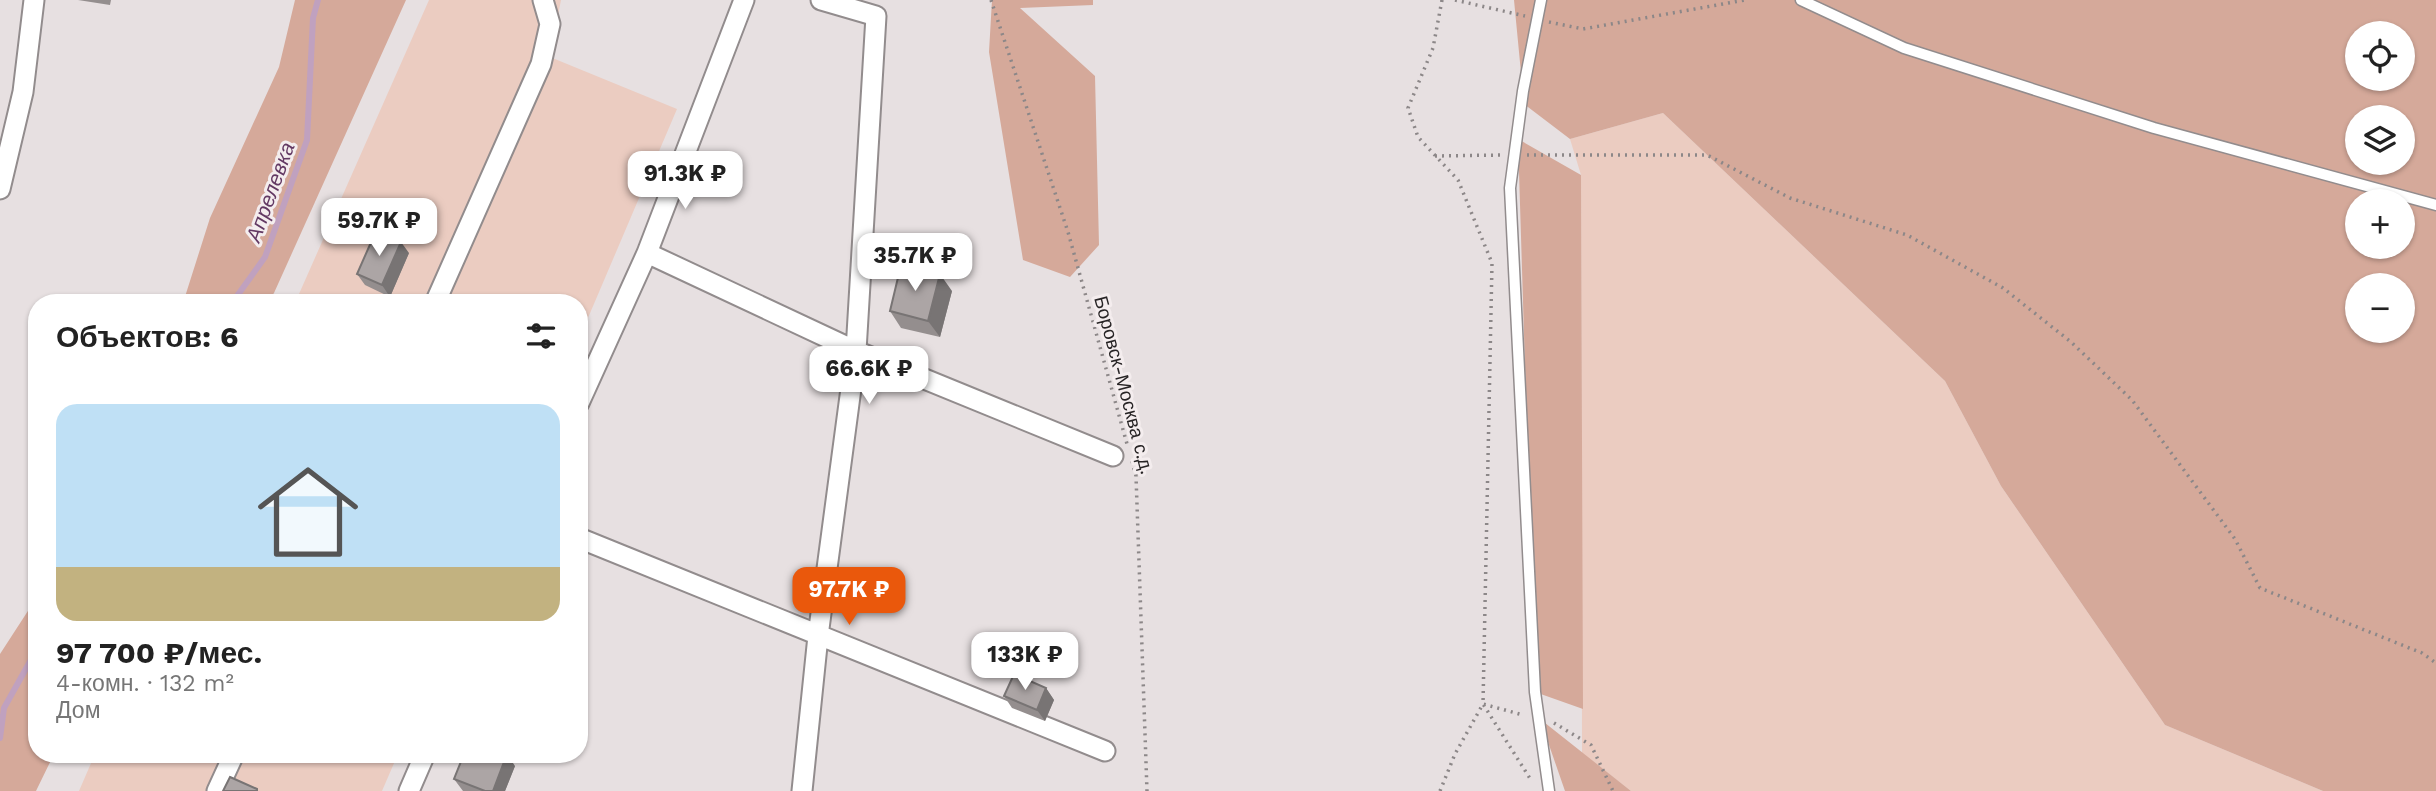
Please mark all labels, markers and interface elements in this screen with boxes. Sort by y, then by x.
map controls [2345,21,2415,343]
button: locate [2345,21,2415,91]
button: layers [2345,105,2415,175]
water label: Апрелевка [240,139,300,247]
pin: 91.3K ₽ [620,152,750,211]
text: 91.3K ₽ [644,160,726,187]
button: + [2345,189,2415,259]
pin: 59.7K ₽ [314,198,444,258]
text: 59.7K ₽ [337,207,421,234]
pin: 35.7K ₽ [850,233,980,293]
text: 35.7K ₽ [873,242,957,269]
button: − [2345,273,2415,343]
street label: Боровск-Москва с.д. [1089,293,1159,477]
icon: filters [522,317,560,355]
text: Объектов: 6 [56,319,239,354]
pin: 66.6K ₽ [804,346,934,406]
text: 66.6K ₽ [825,355,913,382]
icon: home [245,449,371,575]
pin: 97.7K ₽ [784,568,914,627]
text: 97.7K ₽ [808,576,890,603]
pin: 133K ₽ [968,632,1082,692]
text: 97 700 ₽/мес. [56,635,262,670]
text: 133K ₽ [987,641,1063,668]
text: 4-комн. · 132 m² [56,670,234,697]
text: Дом [56,697,100,724]

